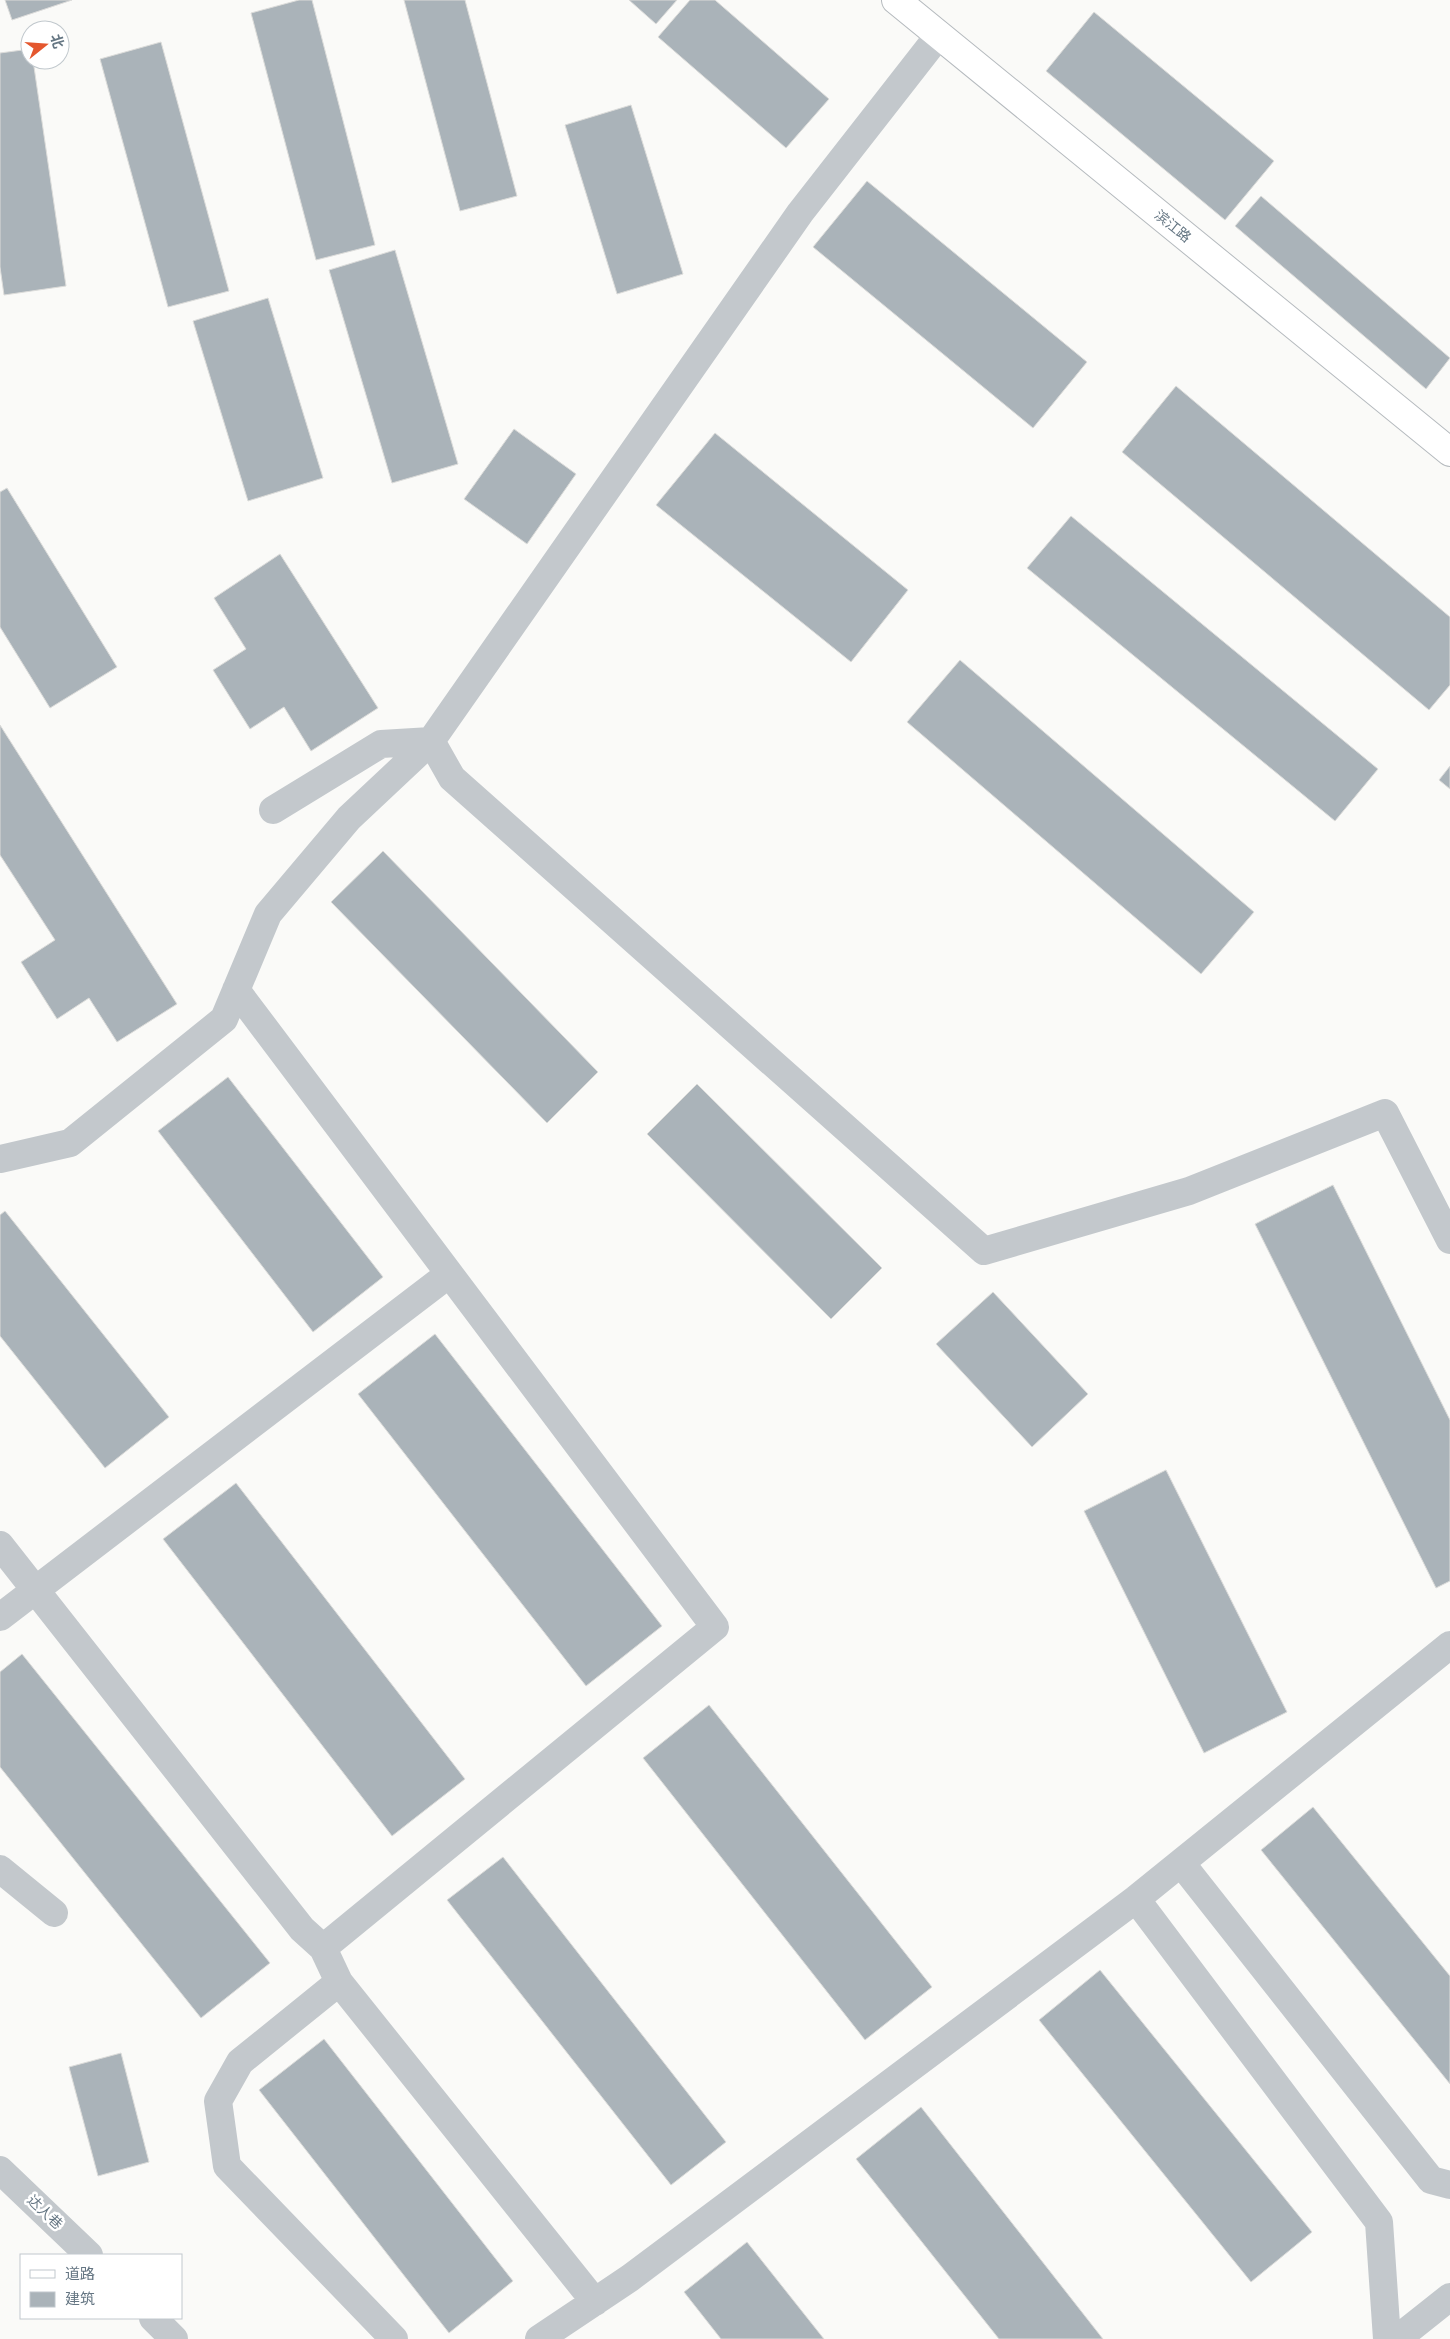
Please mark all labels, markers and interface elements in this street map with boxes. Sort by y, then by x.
north arrow [20,20,70,70]
text: 北 [48,32,68,50]
street label: 滨江路 [1152,206,1195,245]
street label: 达人巷 [24,2191,66,2232]
legend [20,2254,182,2319]
text: 道路 [65,2264,95,2282]
text: 建筑 [65,2289,95,2307]

